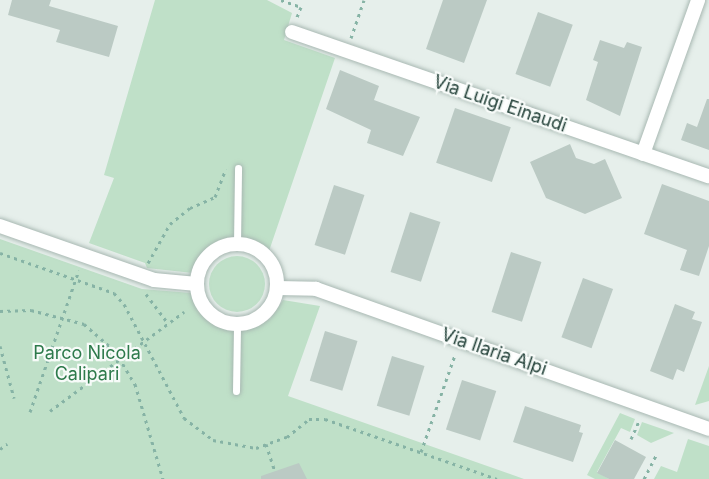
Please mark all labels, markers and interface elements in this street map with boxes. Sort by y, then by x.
street label: Via Luigi Einaudi [431,71,569,137]
street label: Via Ilaria Alpi [438,324,550,380]
park label: Parco Nicola Calipari [33,343,141,386]

